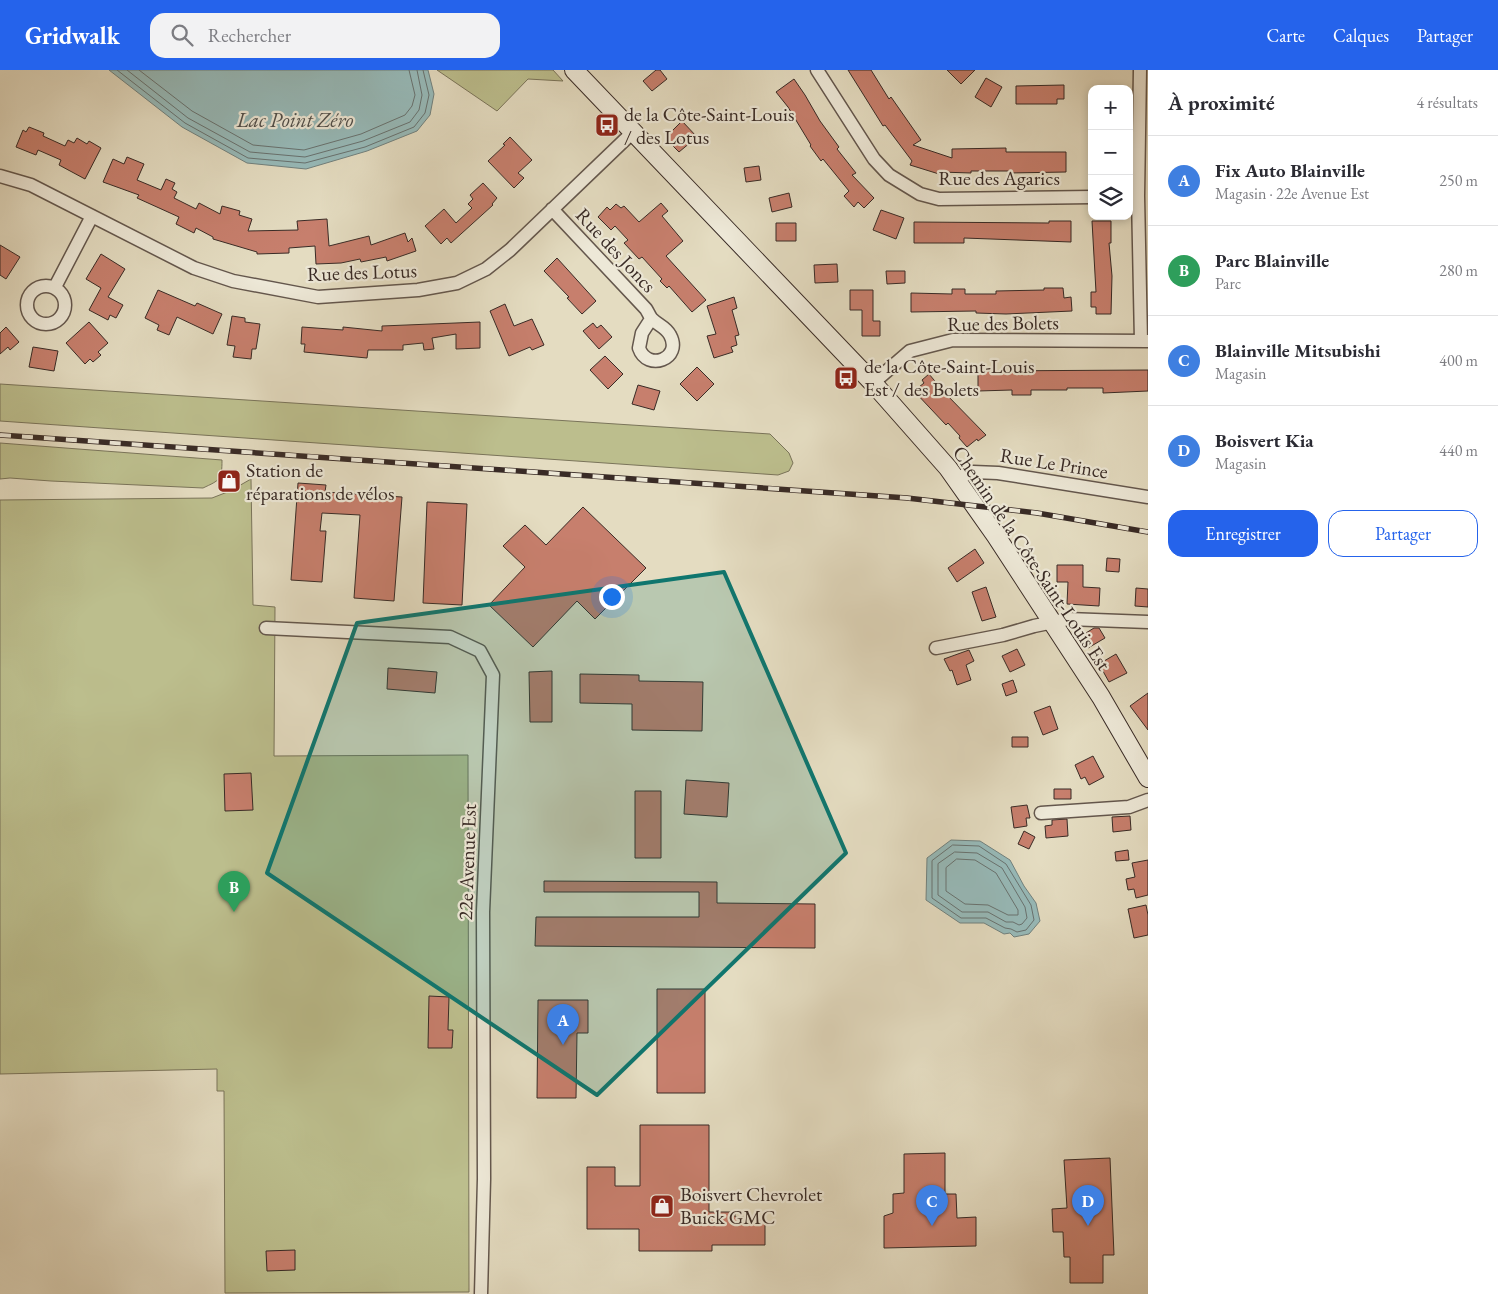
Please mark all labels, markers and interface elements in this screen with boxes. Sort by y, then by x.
search box [150,13,500,58]
text: Gridwalk [25,20,120,51]
icon: search [168,21,196,49]
text: Rechercher [208,23,291,48]
text: Carte [1266,24,1305,47]
text: Calques [1333,24,1389,47]
text: Partager [1417,24,1473,47]
map controls [1088,85,1133,220]
button: + [1088,85,1133,130]
text: À proximité [1168,89,1275,116]
text: 4 résultats [1416,92,1478,113]
place label: de la Côte-Saint-Louis / des Lotus [624,101,794,150]
water label: Lac Point Zéro [236,106,353,133]
bus stop icon: de la Côte-Saint-Louis / des Lotus [594,112,620,138]
button: − [1088,130,1133,175]
text: Fix Auto Blainville [1215,158,1365,183]
street label: Rue des Agarics [938,165,1060,191]
text: A [1178,170,1190,191]
text: 250 m [1439,170,1478,191]
button: layers [1088,175,1133,220]
text: Magasin · 22e Avenue Est [1215,183,1369,204]
street label: Rue des Joncs [570,202,662,298]
text: Parc Blainville [1215,248,1329,273]
street label: Rue des Lotus [307,257,417,287]
text: B [1179,260,1189,281]
text: 280 m [1439,260,1478,281]
text: Parc [1215,273,1241,294]
street label: Rue des Bolets [947,309,1059,337]
text: Blainville Mitsubishi [1215,338,1381,363]
text: C [1178,350,1190,371]
text: 400 m [1439,350,1478,371]
place label: de la Côte-Saint-Louis Est / des Bolets [864,353,1034,402]
text: Magasin [1215,363,1266,384]
bus stop icon: de la Côte-Saint-Louis Est / des Bolets [833,365,859,391]
text: Boisvert Kia [1215,428,1314,453]
text: D [1178,440,1190,461]
text: 440 m [1439,440,1478,461]
street label: Chemin de la Côte-Saint-Louis Est [947,441,1117,676]
street label: Rue Le Prince [998,442,1110,484]
text: Magasin [1215,453,1266,474]
place label: Station de réparations de vélos [246,457,394,506]
shop icon: Station de réparations de vélos [216,468,242,494]
button: Enregistrer [1168,510,1318,557]
button: Partager [1328,510,1478,557]
your location [599,584,625,610]
street label: 22e Avenue Est [452,803,482,921]
pin: B [218,871,250,912]
pin: A [547,1004,579,1045]
place label: Boisvert Chevrolet Buick GMC [680,1181,823,1230]
pin: C [916,1185,948,1226]
pin: D [1072,1185,1104,1226]
shop icon: Boisvert Chevrolet Buick GMC [649,1193,675,1219]

